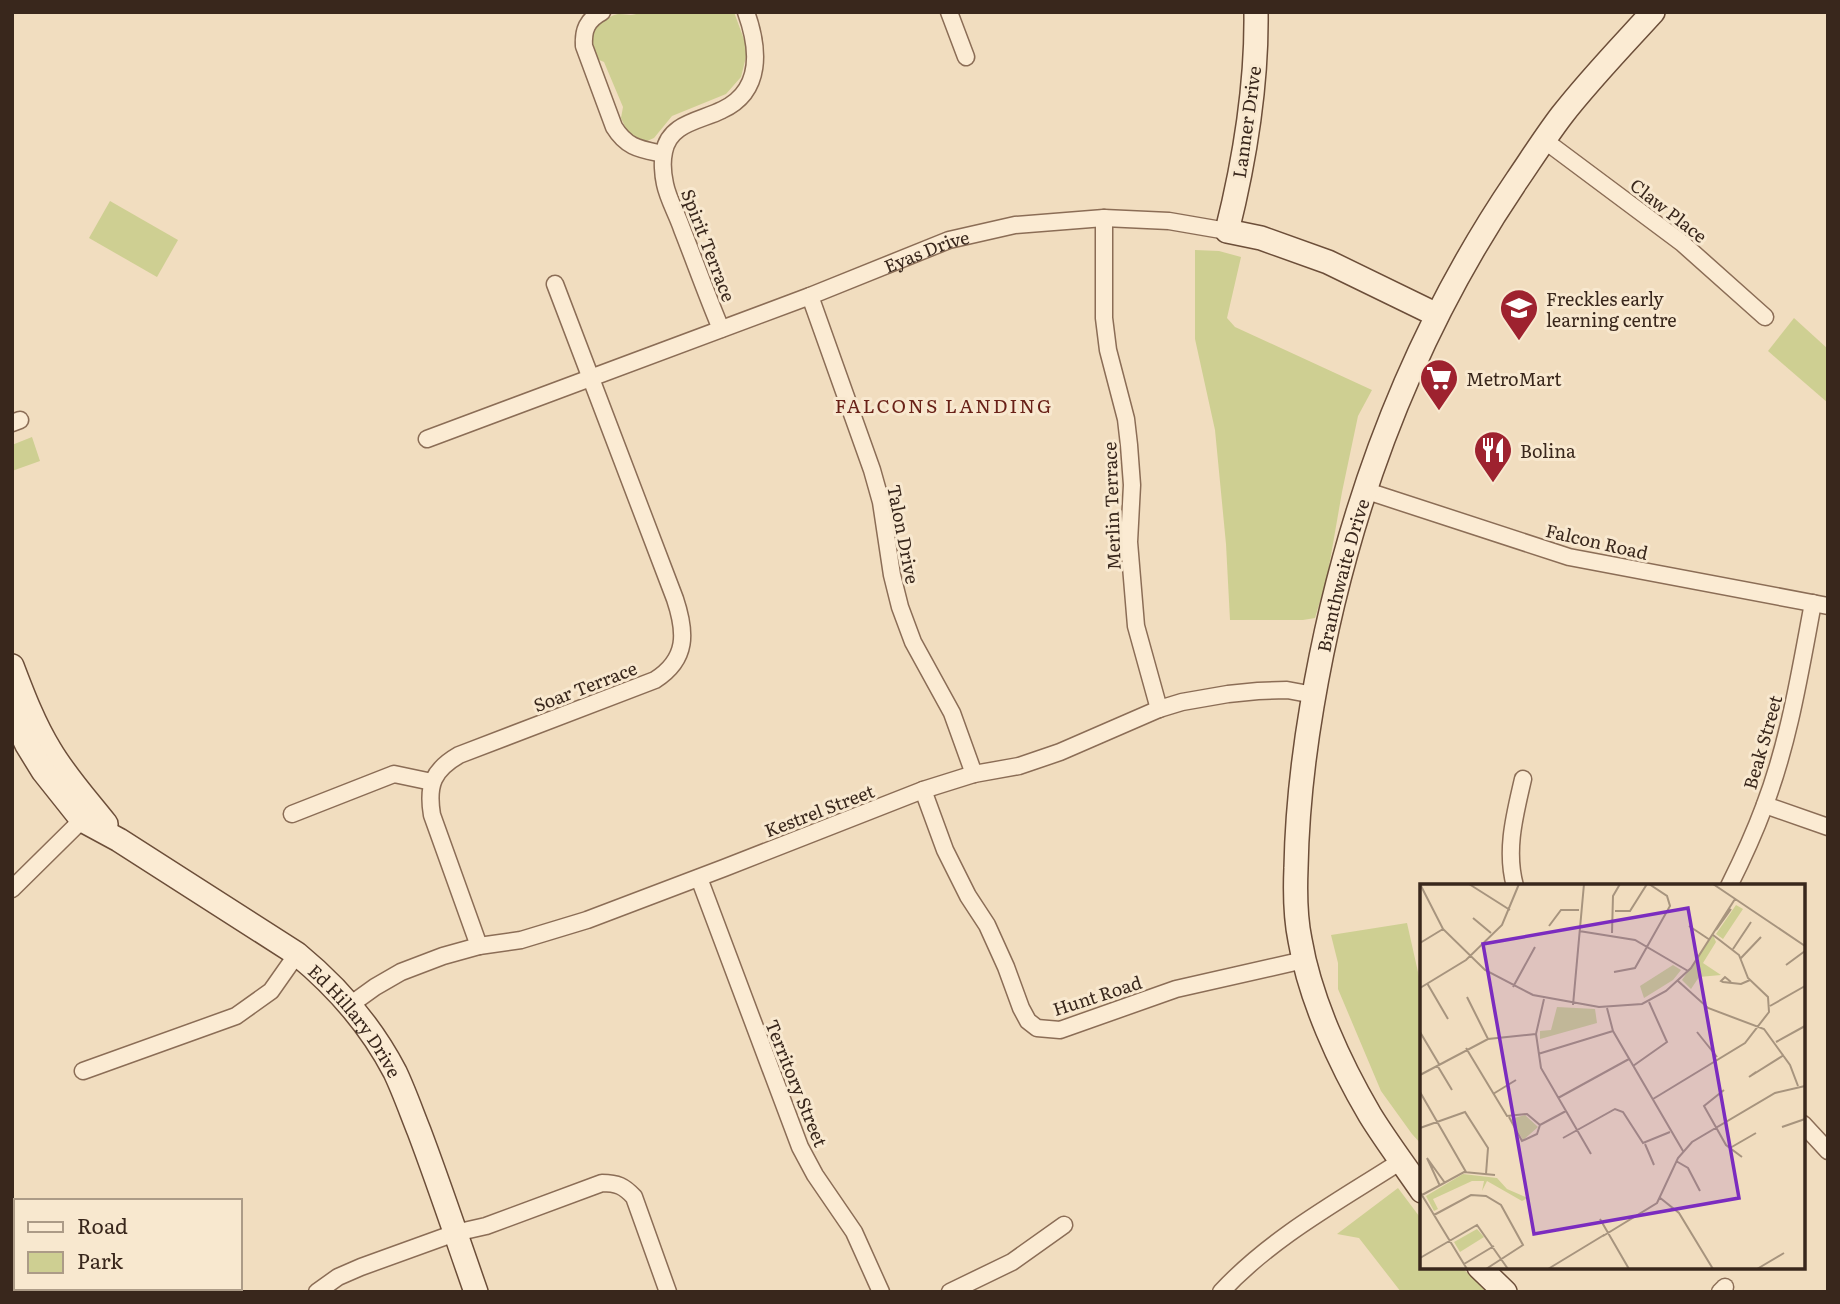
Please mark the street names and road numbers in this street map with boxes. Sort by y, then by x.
street label: Lanner Drive [1225,64,1267,180]
street label: Claw Place [1625,171,1713,249]
street label: Spirit Terrace [675,185,743,305]
street label: Eyas Drive [879,222,972,279]
street label: Merlin Terrace [1095,441,1127,571]
street label: Talon Drive [881,482,927,586]
street label: Branthwaite Drive [1309,495,1375,654]
street label: Falcon Road [1543,516,1651,566]
street label: Soar Terrace [529,654,641,718]
street label: Beak Street [1736,691,1789,792]
street label: Kestrel Street [760,776,879,843]
street label: Ed Hillary Drive [303,957,409,1082]
street label: Hunt Road [1049,968,1145,1022]
street label: Territory Street [759,1015,835,1151]

